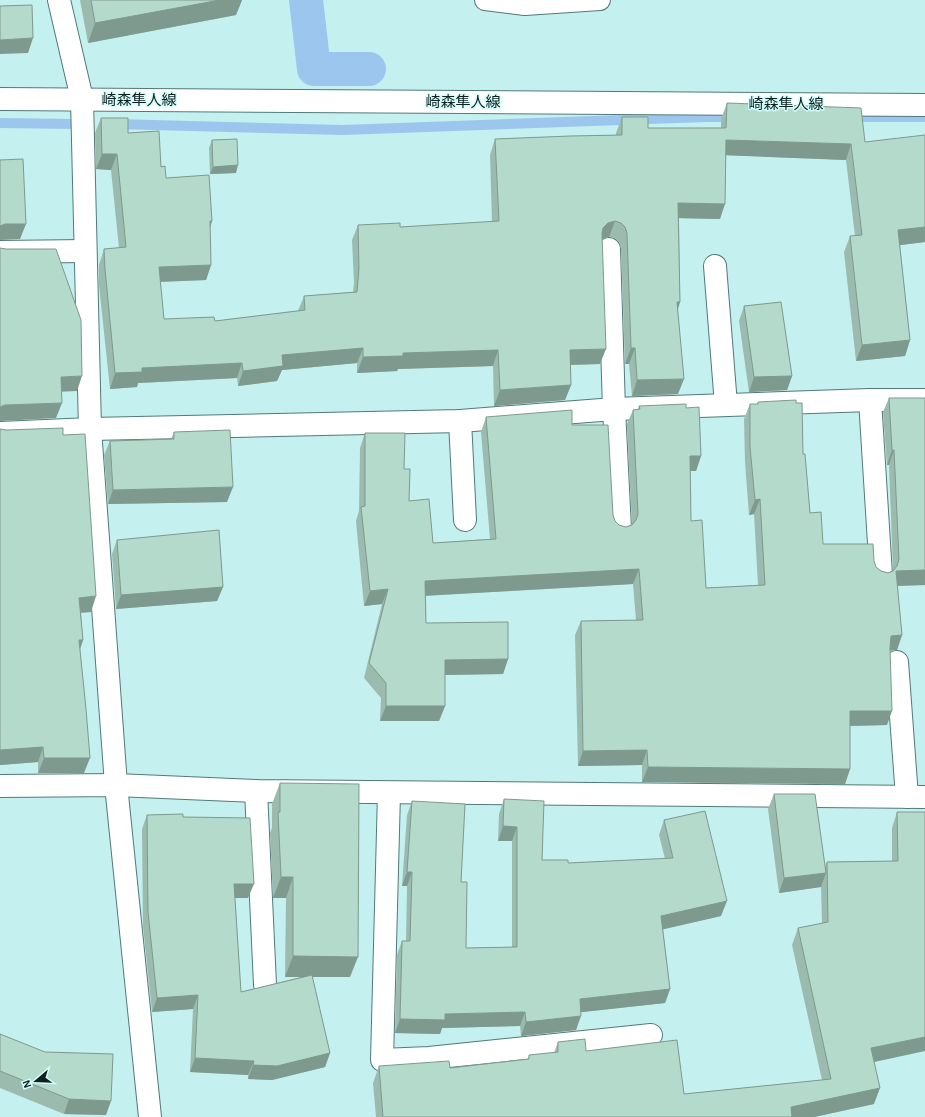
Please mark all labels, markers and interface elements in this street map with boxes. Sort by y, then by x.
street label: 崎森隼人線 [101,92,177,108]
street label: 崎森隼人線 [425,94,501,110]
street label: 崎森隼人線 [748,96,824,112]
north arrow [16,1061,56,1101]
text: N [21,1079,33,1090]

